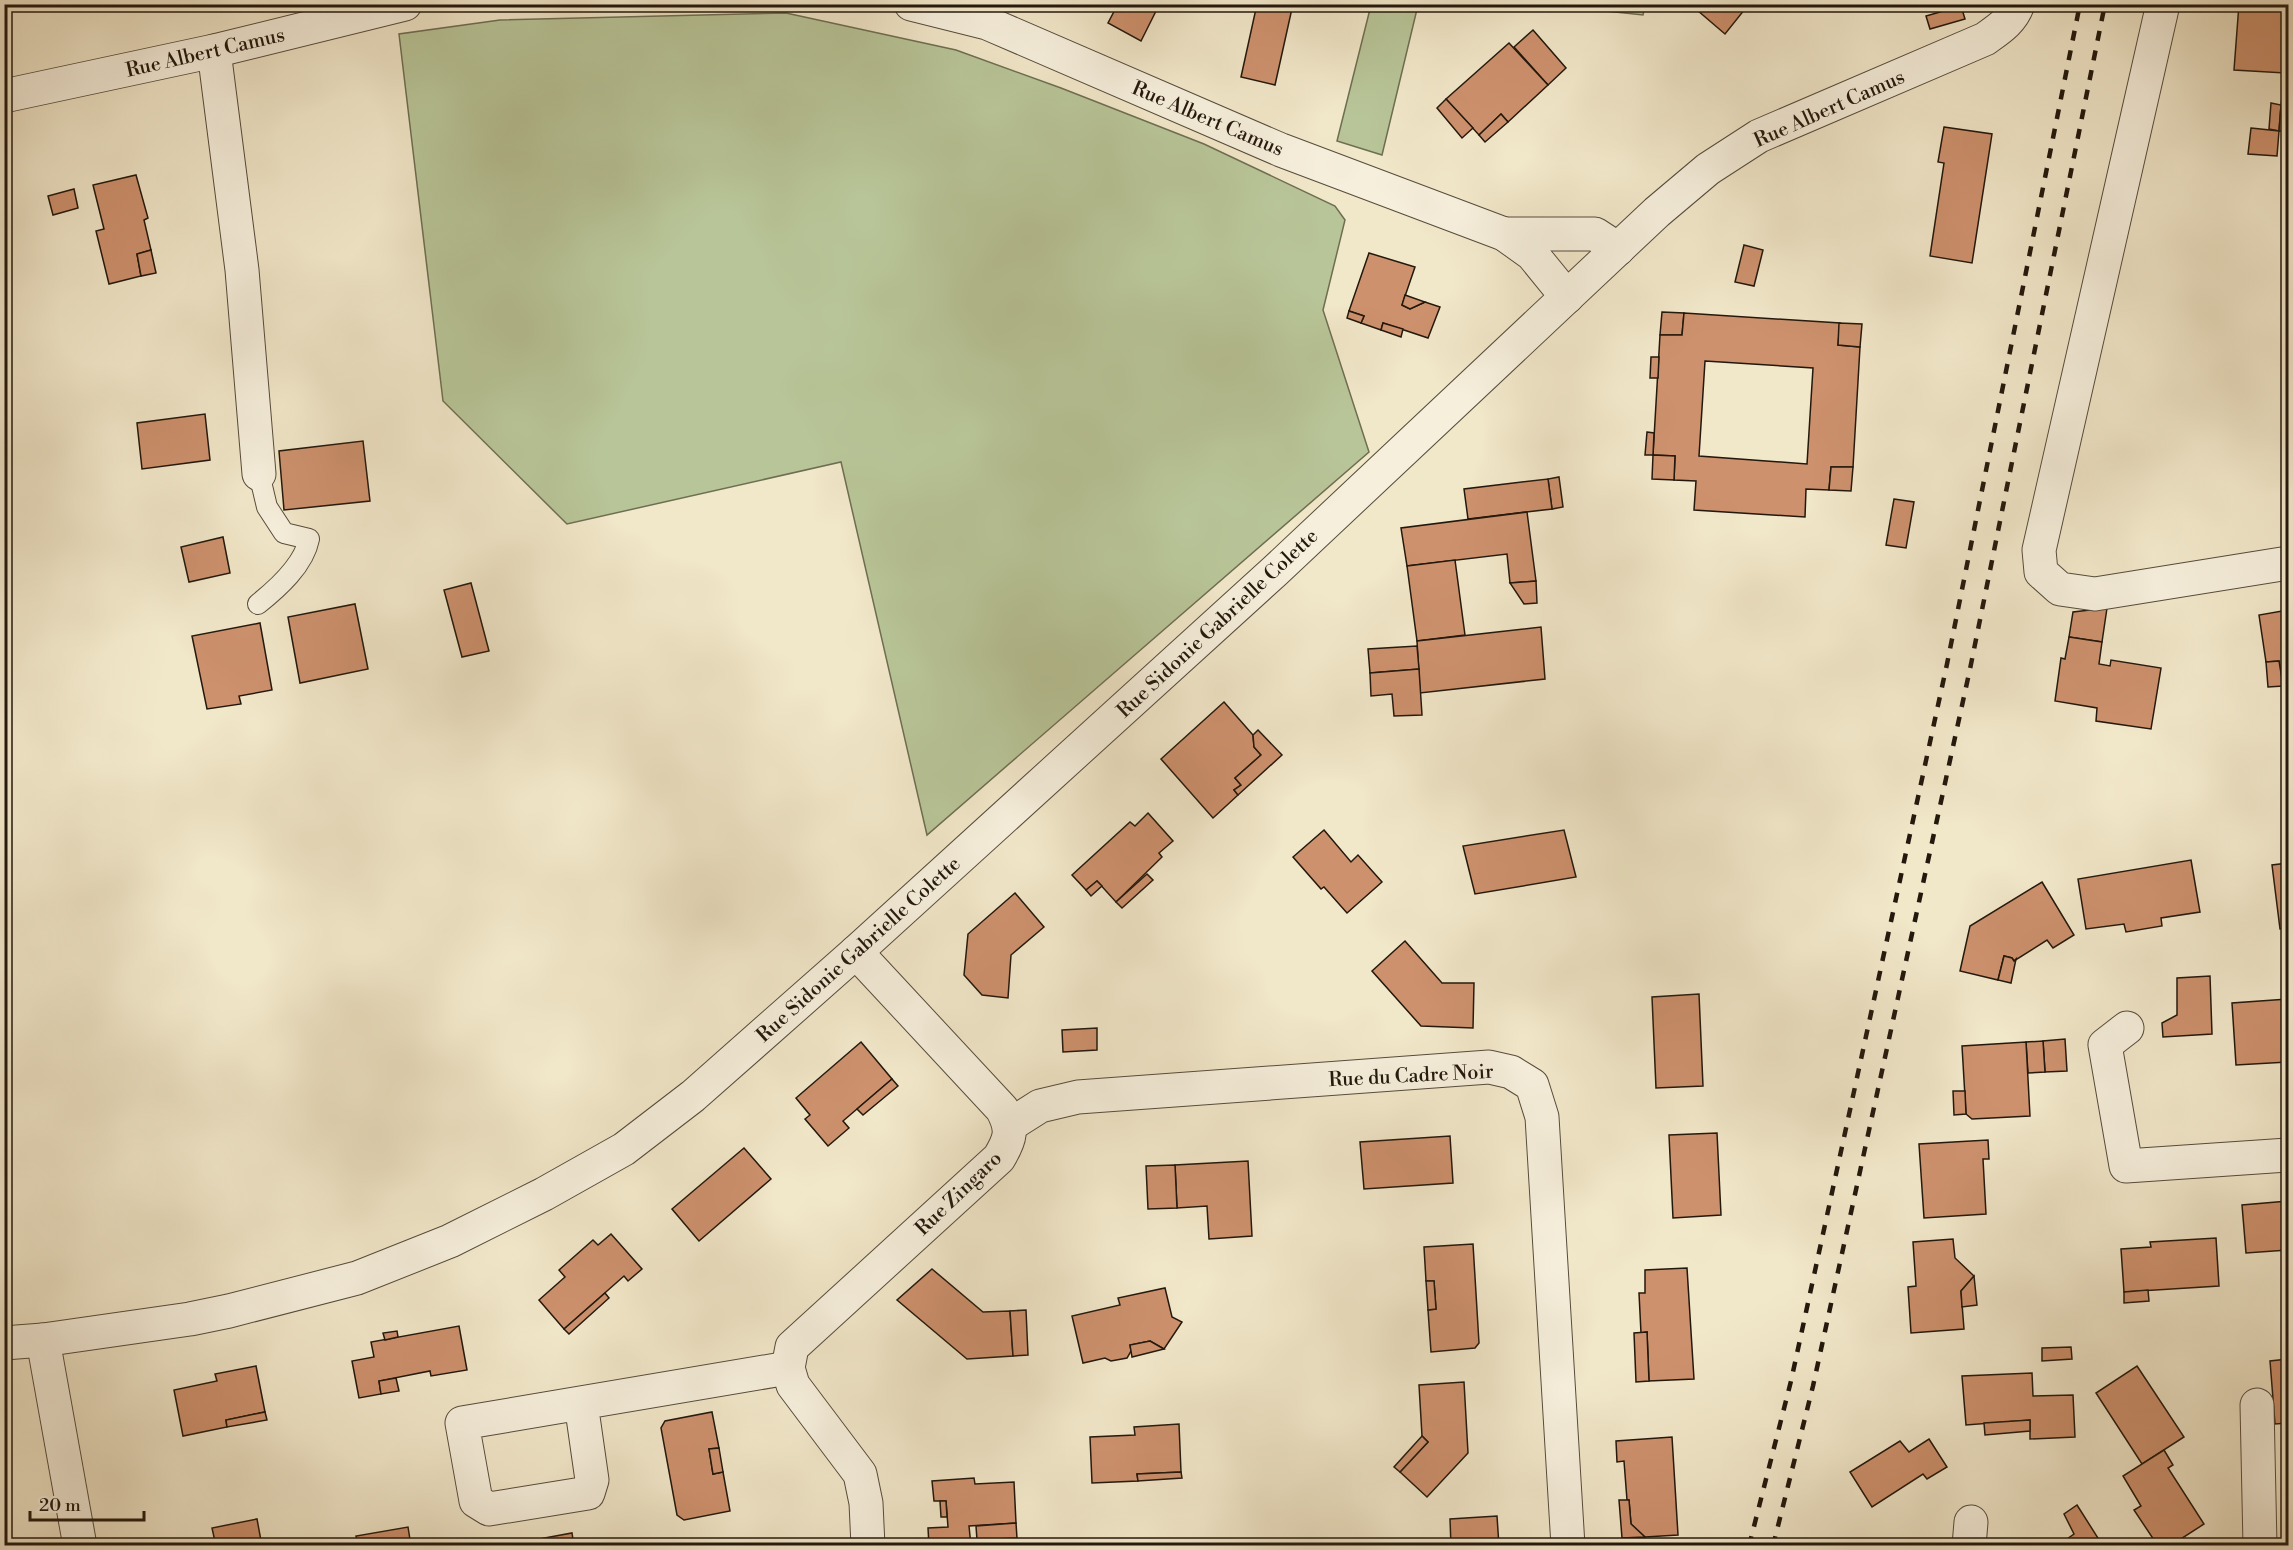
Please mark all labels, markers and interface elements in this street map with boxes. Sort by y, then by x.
street label: Rue Albert Camus [123,23,287,84]
street label: Rue Albert Camus [1750,65,1909,154]
street label: Rue Albert Camus [1128,76,1287,163]
street label: Rue Sidonie Gabrielle Colette [1112,524,1324,724]
street label: Rue Sidonie Gabrielle Colette [752,852,966,1048]
street label: Rue du Cadre Noir [1328,1060,1495,1093]
street label: Rue Zingaro [910,1146,1008,1242]
scale bar [30,1484,144,1522]
text: 20 m [39,1494,81,1517]

